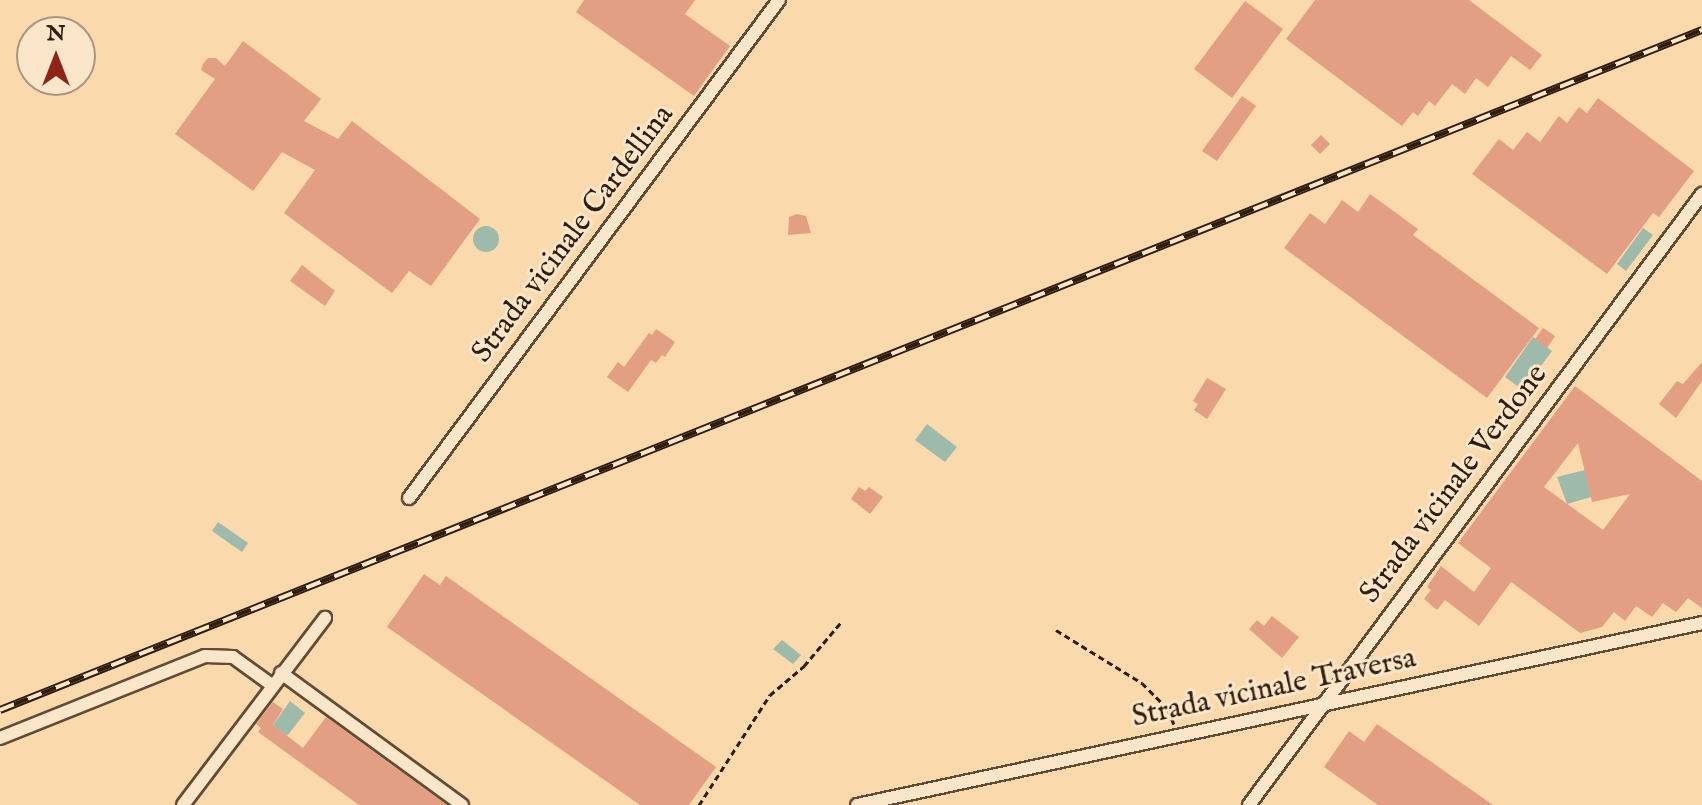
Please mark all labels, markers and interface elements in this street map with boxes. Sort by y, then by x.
north arrow [16,16,96,96]
text: N [46,20,66,48]
street label: Strada vicinale Cardellina [464,98,682,370]
street label: Strada vicinale Verdone [1353,358,1555,610]
street label: Strada vicinale Traversa [1129,640,1419,736]

